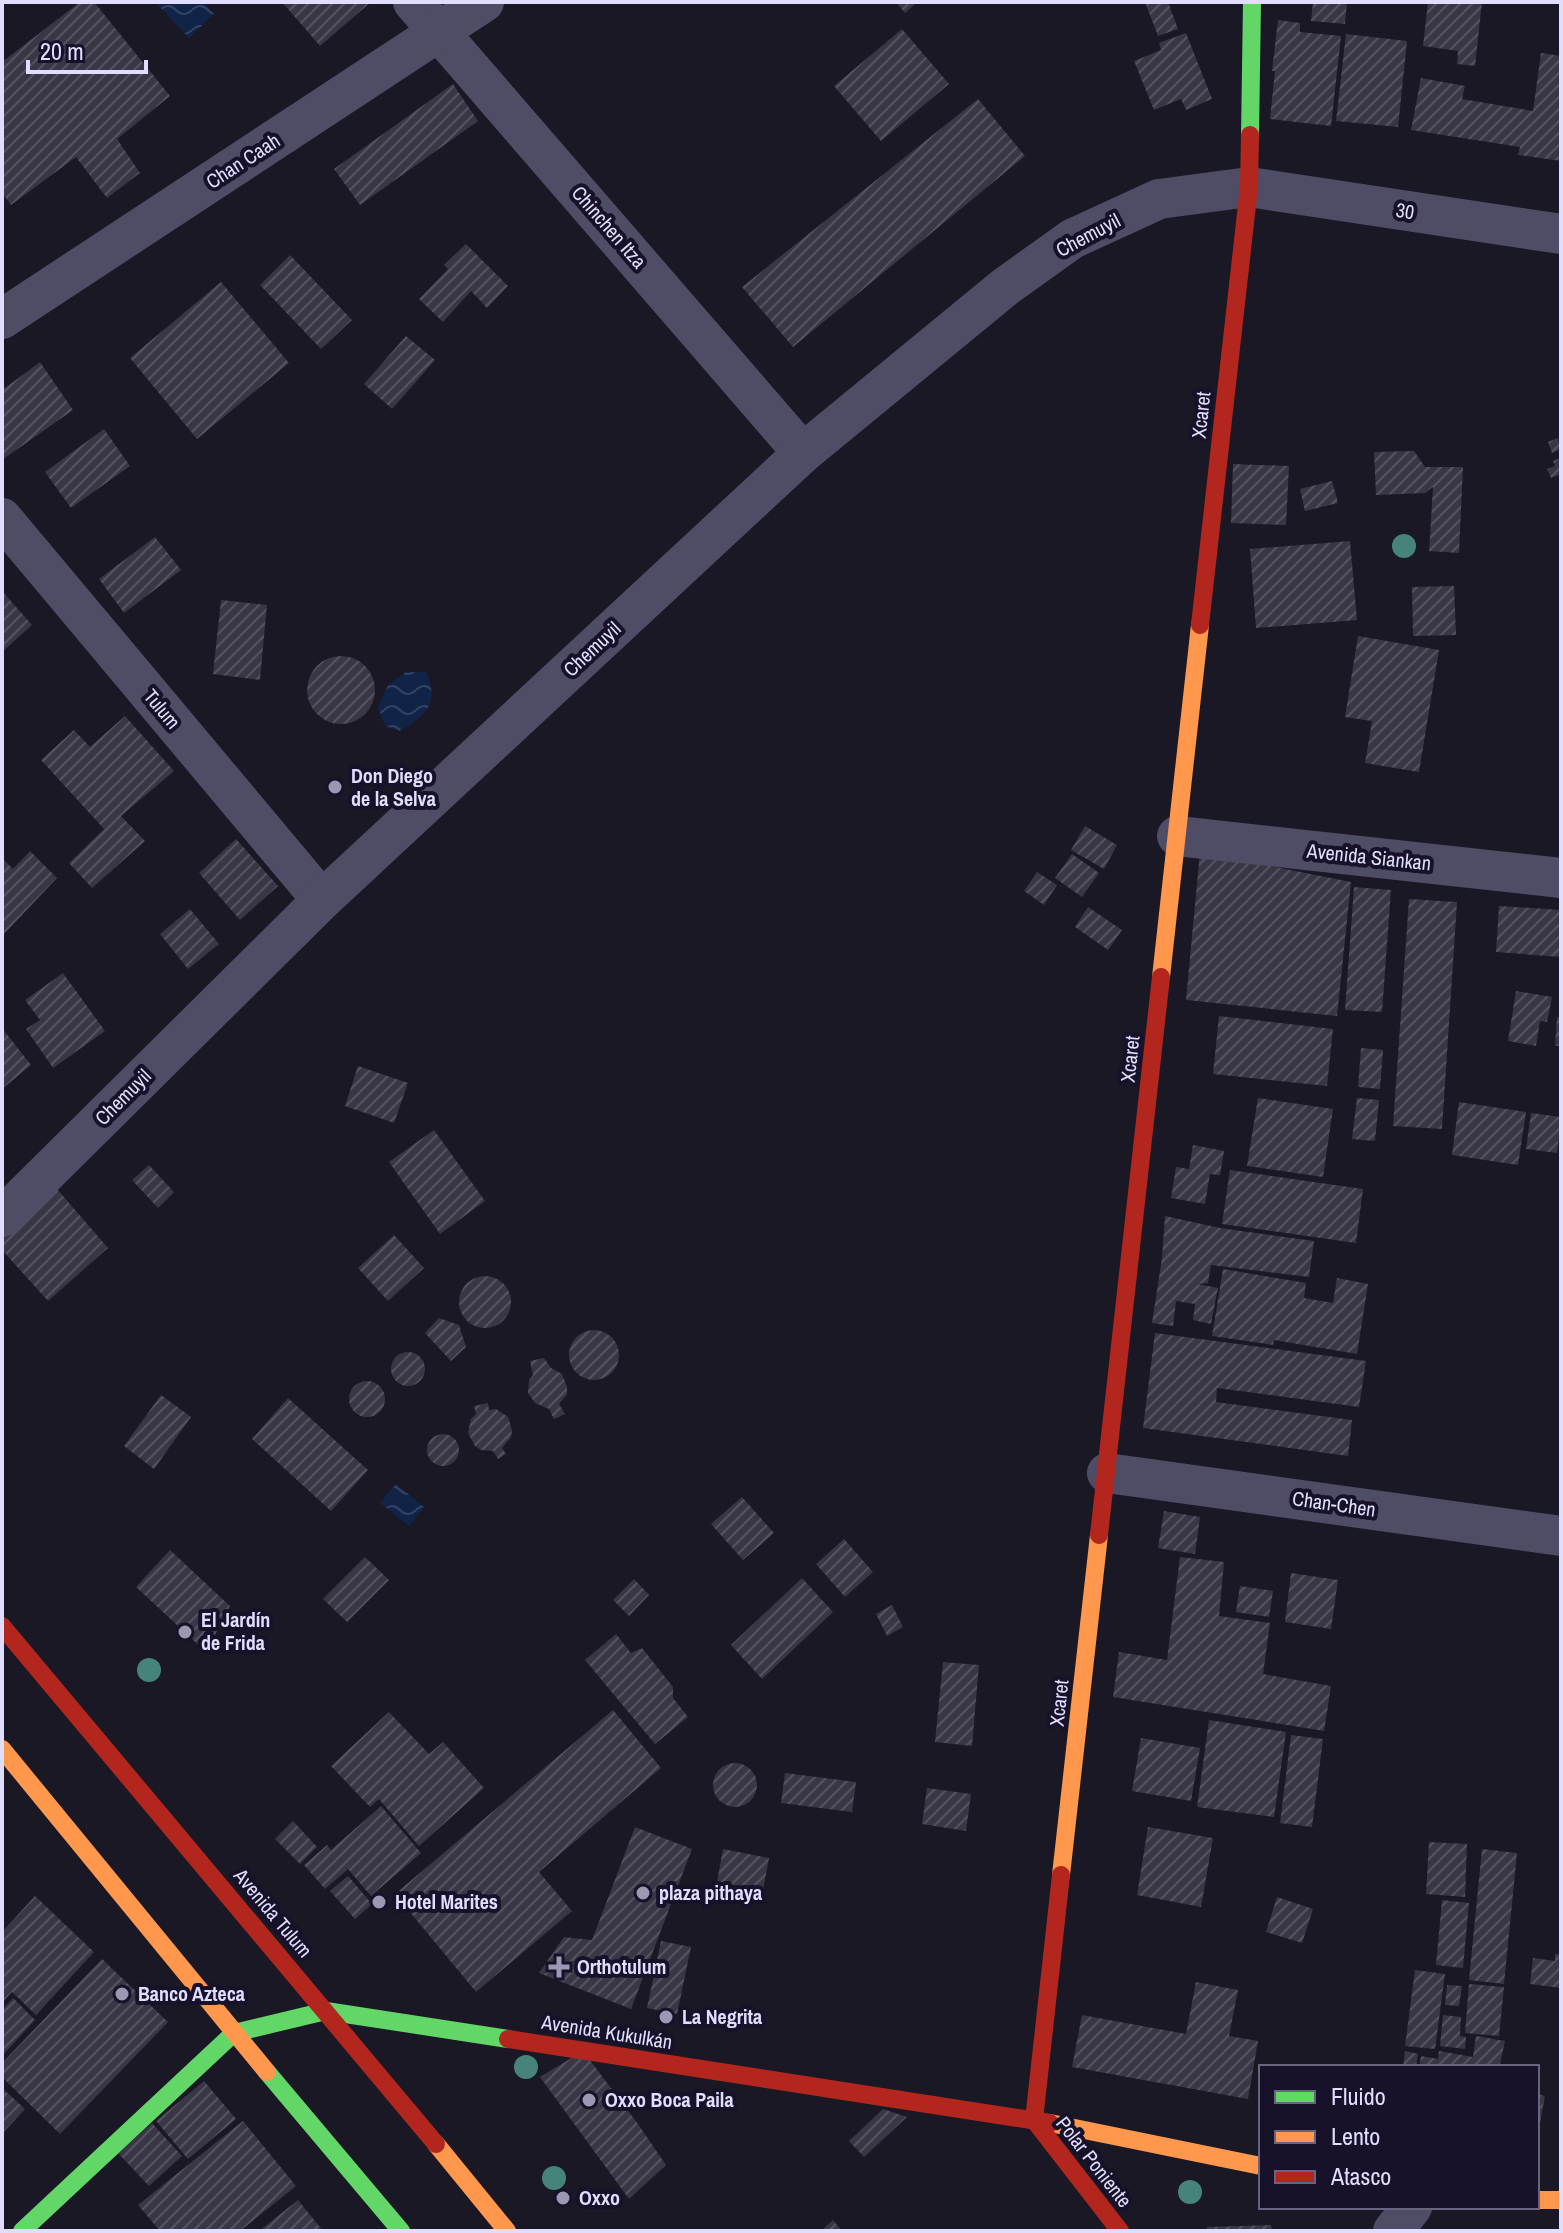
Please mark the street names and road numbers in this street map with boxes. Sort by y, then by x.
street label: Chan Caah [201,127,285,194]
street label: Chinchen Itza [566,180,653,274]
street label: 30 [1394,196,1416,225]
street label: Chemuyil [1051,206,1125,263]
street label: Xcaret [1185,390,1216,440]
street label: Chemuyil [557,615,626,682]
street label: Tulum [138,683,187,734]
street label: Avenida Siankan [1305,836,1432,876]
street label: Xcaret [1114,1034,1145,1084]
street label: Chemuyil [89,1063,157,1131]
street label: Chan-Chen [1291,1484,1377,1523]
street label: Xcaret [1043,1678,1074,1728]
street label: Avenida Tulum [228,1862,319,1963]
street label: Avenida Kukulkán [539,2008,674,2055]
street label: Polar Poniente [1050,2111,1138,2213]

